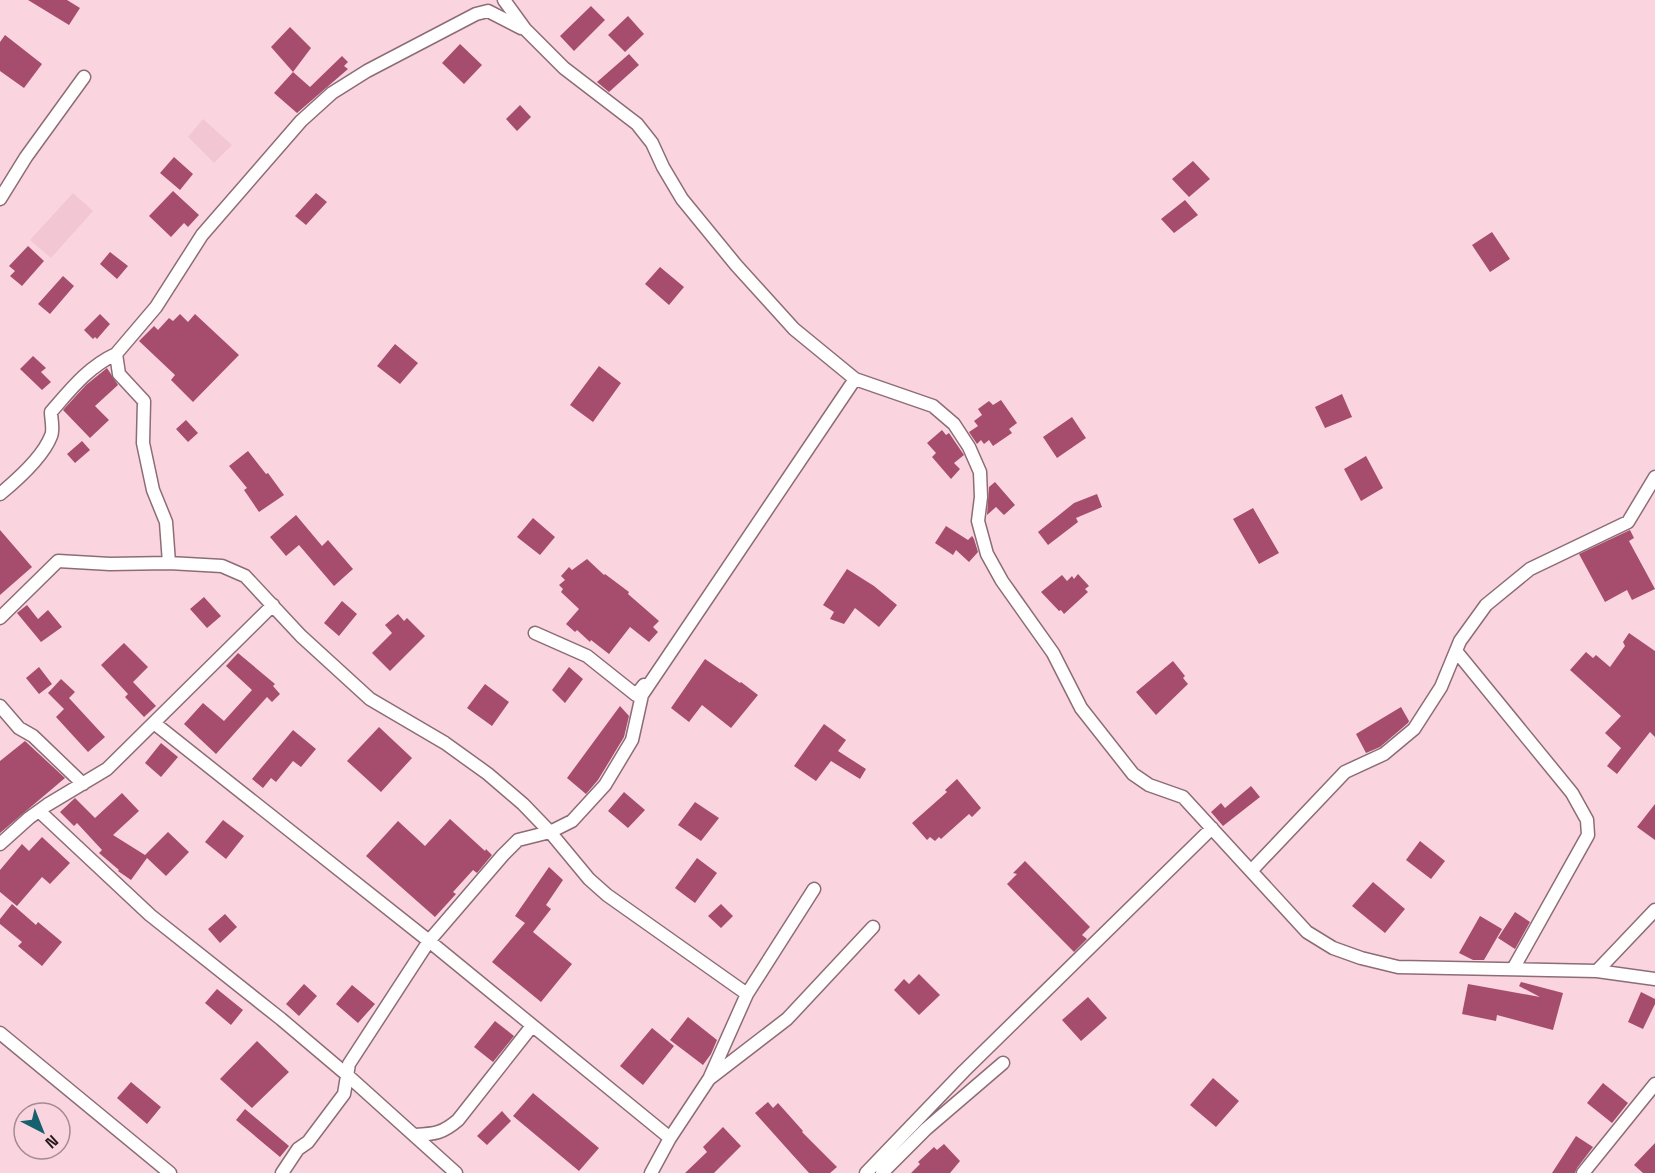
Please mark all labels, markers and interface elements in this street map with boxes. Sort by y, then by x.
north arrow [12,1101,72,1161]
text: N [41,1130,63,1153]

